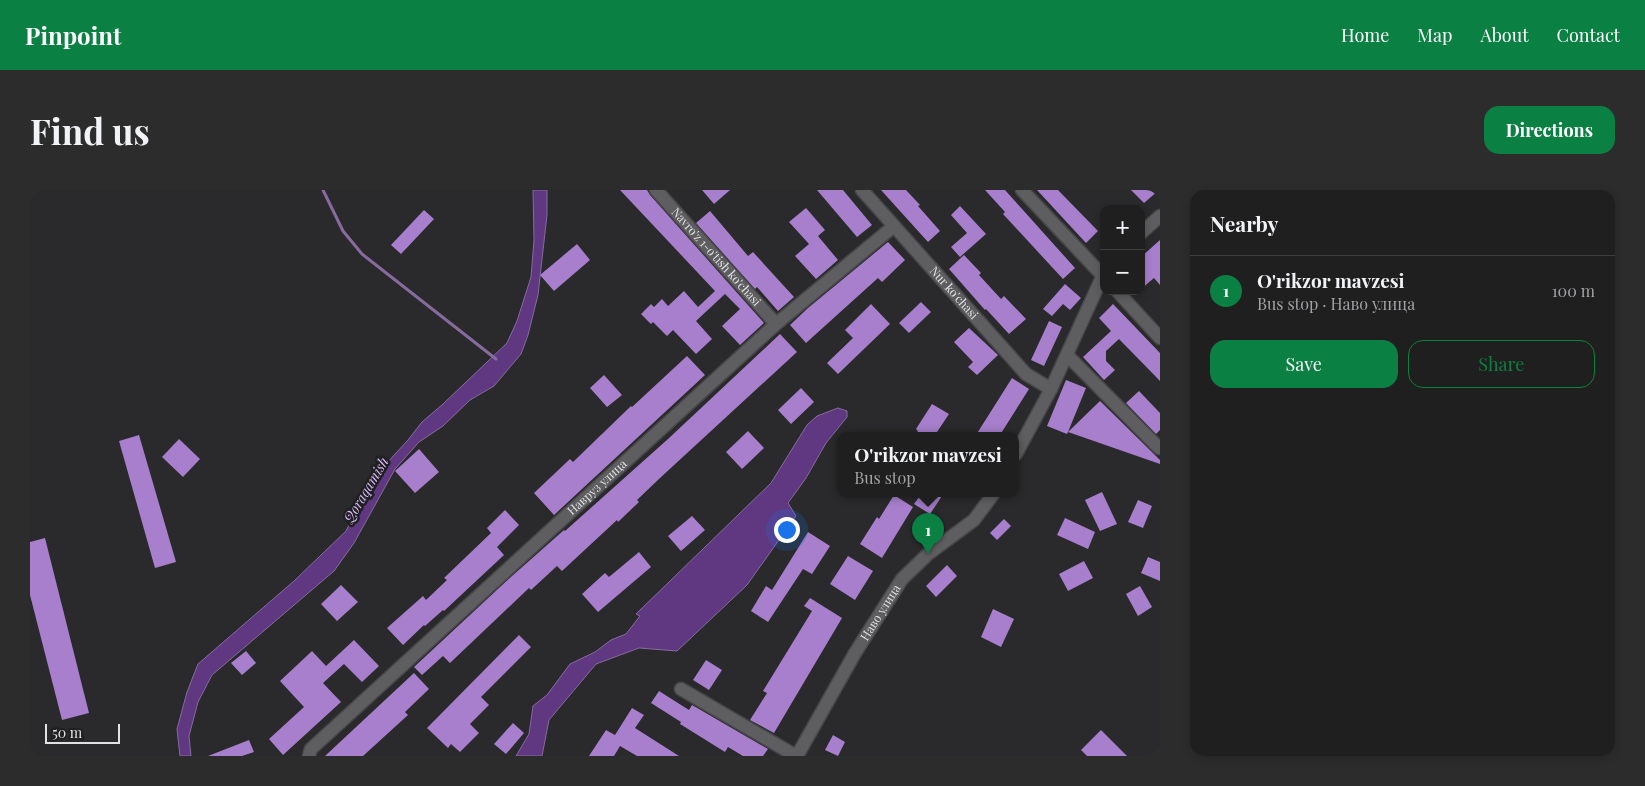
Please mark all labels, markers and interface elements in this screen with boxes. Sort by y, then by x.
text: Pinpoint [25,19,121,51]
text: Home [1341,23,1389,47]
text: Map [1417,23,1452,47]
text: About [1480,23,1529,47]
text: Contact [1557,23,1620,47]
button: Directions [1484,106,1615,154]
text: Find us [30,107,150,154]
street label: Navro'z 1-o'tish ko'chasi [669,204,765,309]
map controls [1100,205,1145,295]
button: + [1100,205,1145,250]
text: Nearby [1210,209,1279,237]
button: − [1100,250,1145,295]
street label: Nur ko'chasi [927,263,983,322]
text: O'rikzor mavzesi [1257,267,1405,293]
text: 1 [1223,280,1229,301]
text: 100 m [1552,280,1595,301]
text: Bus stop · Наво улица [1257,293,1415,314]
button: Save [1210,340,1398,388]
button: Share [1408,340,1595,388]
popup [837,432,1019,497]
text: O'rikzor mavzesi [854,441,1002,467]
water label: Qoraqamish [338,453,393,527]
street label: Навруз улица [563,455,630,518]
text: Bus stop [854,467,916,488]
pin: 1 [912,513,944,554]
your location [774,517,800,543]
street label: Наво улица [856,581,904,643]
scale bar [45,721,120,744]
text: 50 m [52,723,82,742]

